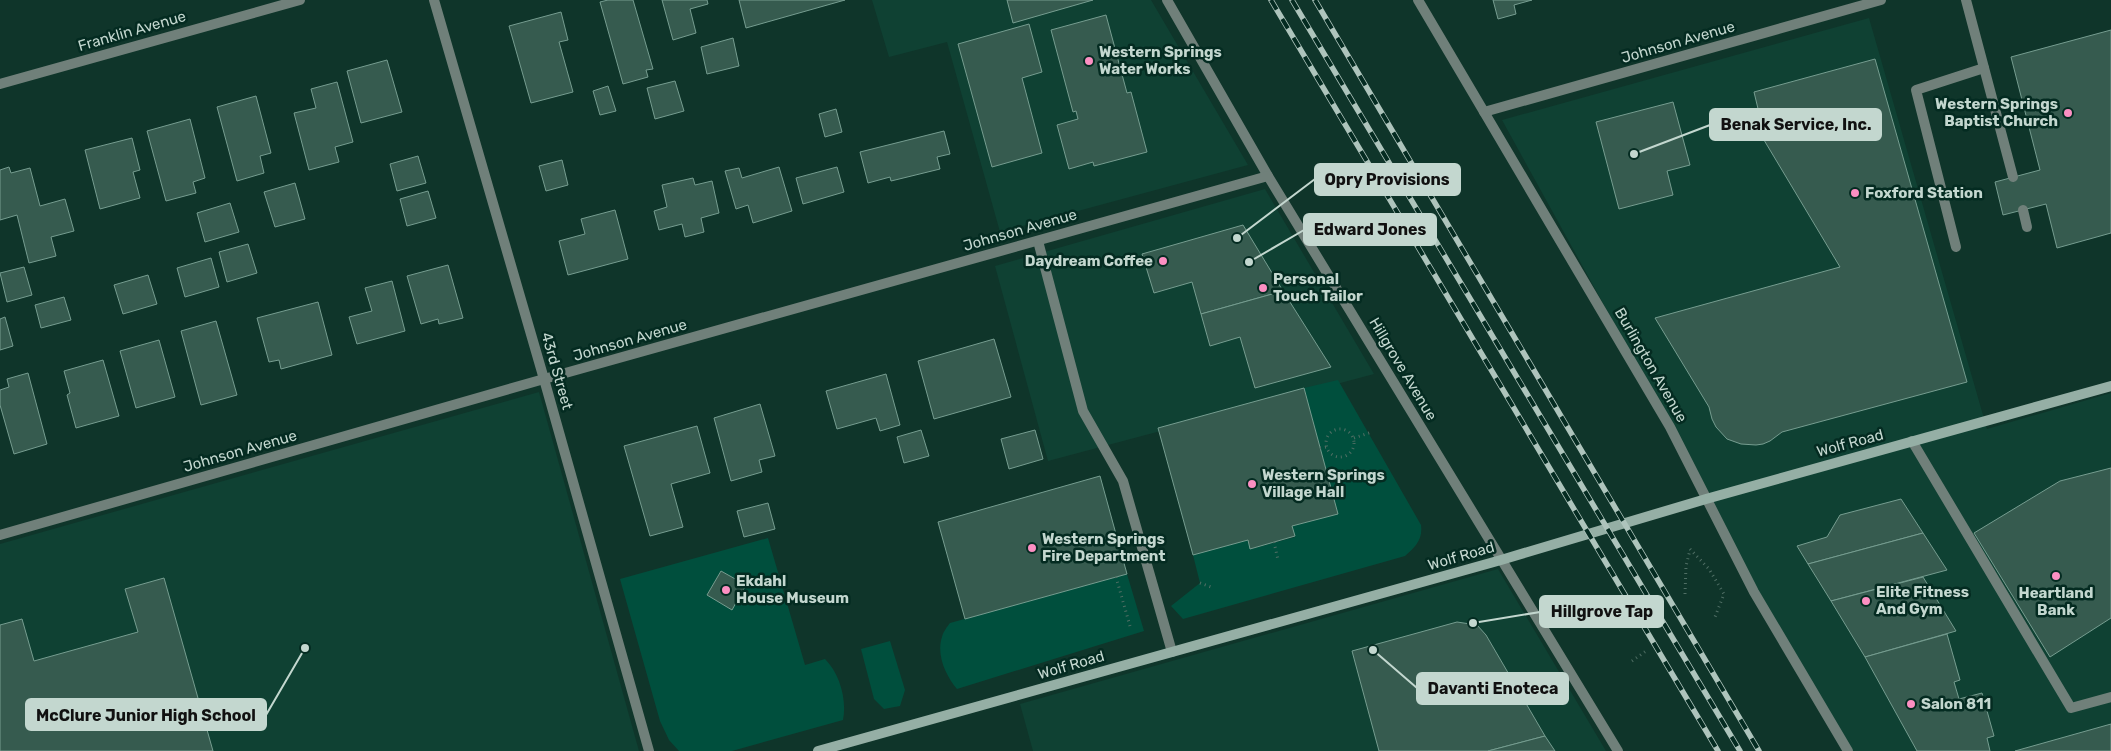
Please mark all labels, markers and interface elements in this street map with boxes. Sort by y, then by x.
street label: Franklin Avenue [76,7,188,55]
street label: Johnson Avenue [1619,17,1737,67]
place label: Western Springs Water Works [1099,43,1222,78]
marker: Western Springs Water Works [1083,55,1095,67]
place label: Western Springs Baptist Church [1935,95,2058,130]
marker: Western Springs Baptist Church [2062,107,2074,119]
callout: Benak Service, Inc. [1710,109,1881,140]
text: Benak Service, Inc. [1721,115,1871,134]
callout: Opry Provisions [1315,164,1460,195]
text: Opry Provisions [1324,170,1450,189]
place label: Foxford Station [1865,184,1983,202]
marker: Foxford Station [1849,187,1861,199]
street label: Johnson Avenue [961,205,1079,255]
callout: Edward Jones [1304,214,1436,245]
text: Edward Jones [1314,220,1426,239]
place label: Daydream Coffee [1025,252,1153,270]
marker: Daydream Coffee [1157,255,1169,267]
place label: Personal Touch Tailor [1273,270,1363,305]
marker: Personal Touch Tailor [1257,282,1269,294]
street label: Burlington Avenue [1611,304,1691,426]
street label: Hillgrove Avenue [1365,314,1441,424]
street label: Johnson Avenue [571,315,689,365]
street label: 43rd Street [537,330,577,412]
street label: Wolf Road [1815,425,1885,461]
street label: Johnson Avenue [181,426,299,476]
place label: Western Springs Village Hall [1262,466,1385,501]
marker: Western Springs Village Hall [1246,478,1258,490]
place label: Western Springs Fire Department [1042,530,1165,565]
street label: Wolf Road [1426,538,1496,574]
marker: Western Springs Fire Department [1026,542,1038,554]
marker: Heartland Bank [2050,570,2062,582]
place label: Ekdahl House Museum [736,572,849,607]
place label: Elite Fitness And Gym [1876,583,1969,618]
marker: Ekdahl House Museum [720,584,732,596]
place label: Heartland Bank [2018,584,2094,619]
marker: Elite Fitness And Gym [1860,595,1872,607]
callout: Hillgrove Tap [1540,596,1663,627]
text: Hillgrove Tap [1551,602,1653,621]
street label: Wolf Road [1036,647,1106,683]
callout: Davanti Enoteca [1417,673,1568,704]
text: Davanti Enoteca [1427,679,1559,698]
place label: Salon 811 [1921,695,1991,713]
marker: Salon 811 [1905,698,1917,710]
callout: McClure Junior High School [26,699,266,730]
text: McClure Junior High School [36,706,256,725]

